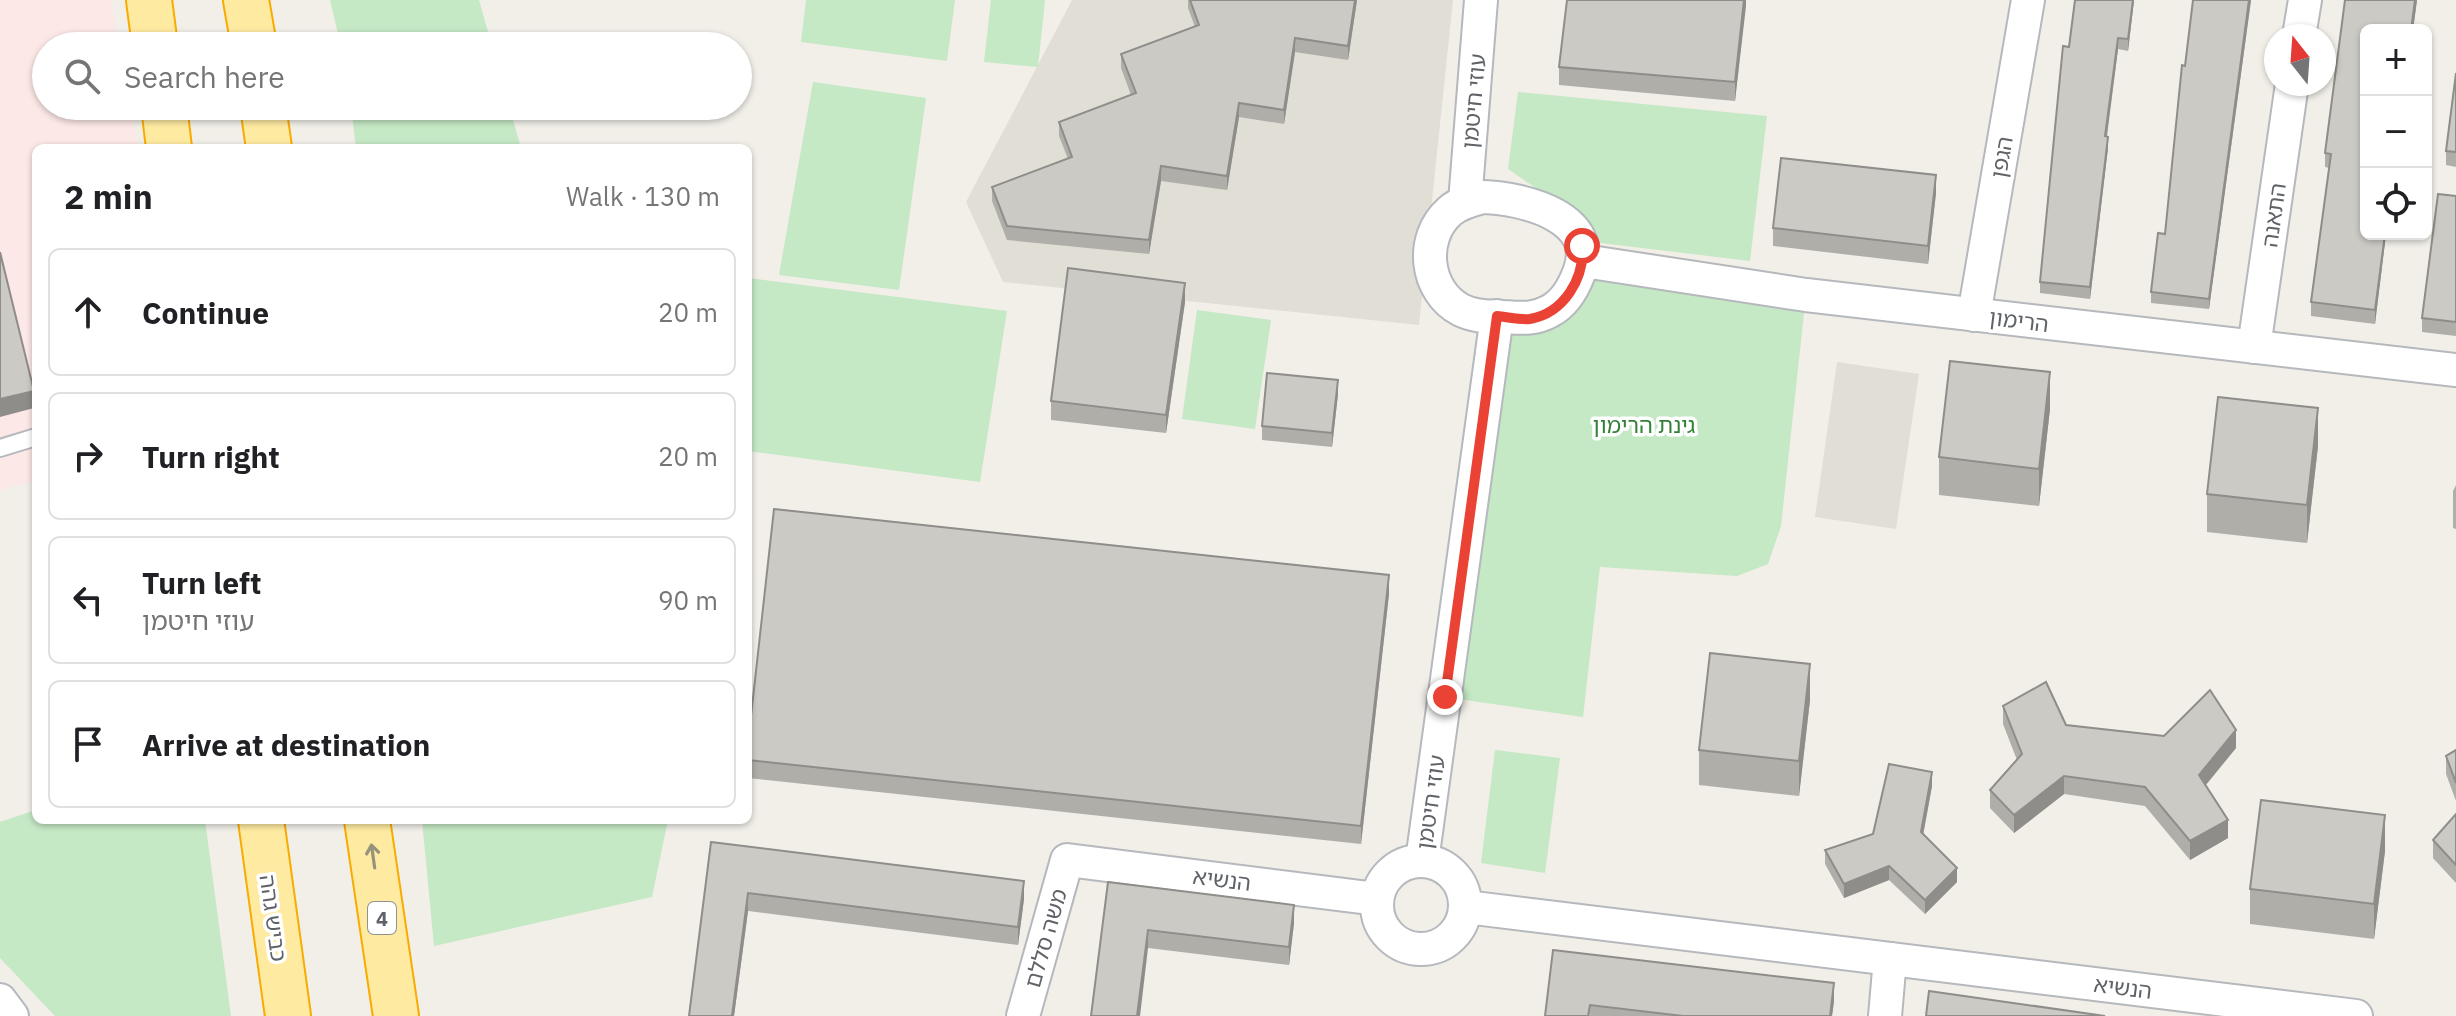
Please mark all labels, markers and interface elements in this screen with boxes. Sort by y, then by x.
north arrow [2264,24,2336,96]
map controls [2360,24,2432,240]
button: + [2360,24,2432,96]
search box [32,32,752,120]
street label: עוזי חיטמן [1454,52,1492,150]
icon: search [60,54,104,98]
text: Search here [124,57,285,96]
button: − [2360,96,2432,168]
street label: הגפן [1983,134,2019,180]
button: locate [2360,168,2432,240]
text: 2 min [64,174,153,218]
text: Walk · 130 m [566,179,720,213]
street label: התאנה [2254,181,2292,249]
route start [1564,228,1600,264]
icon: ahead [66,290,110,334]
text: Continue [142,293,269,332]
text: 20 m [658,295,718,329]
street label: הרימון [1987,302,2051,338]
park label: גינת הרימון [1593,410,1695,439]
icon: right [66,434,110,478]
text: Turn right [142,437,280,476]
text: 20 m [658,439,718,473]
text: Turn left [142,563,261,602]
icon: left [66,578,110,622]
text: 90 m [658,583,718,617]
text: עוזי חיטמן [142,603,255,637]
route end [1427,679,1463,715]
icon: arrive [66,722,110,766]
text: Arrive at destination [142,725,430,764]
street label: עוזי חיטמן [1409,753,1451,851]
one-way arrow [365,844,380,869]
street label: הנשיא [1191,861,1253,897]
street label: כביש גהה [254,873,294,963]
street label: משה סללם [1017,885,1073,991]
road number: 4 [368,902,396,934]
street label: הנשיא [2092,969,2154,1005]

